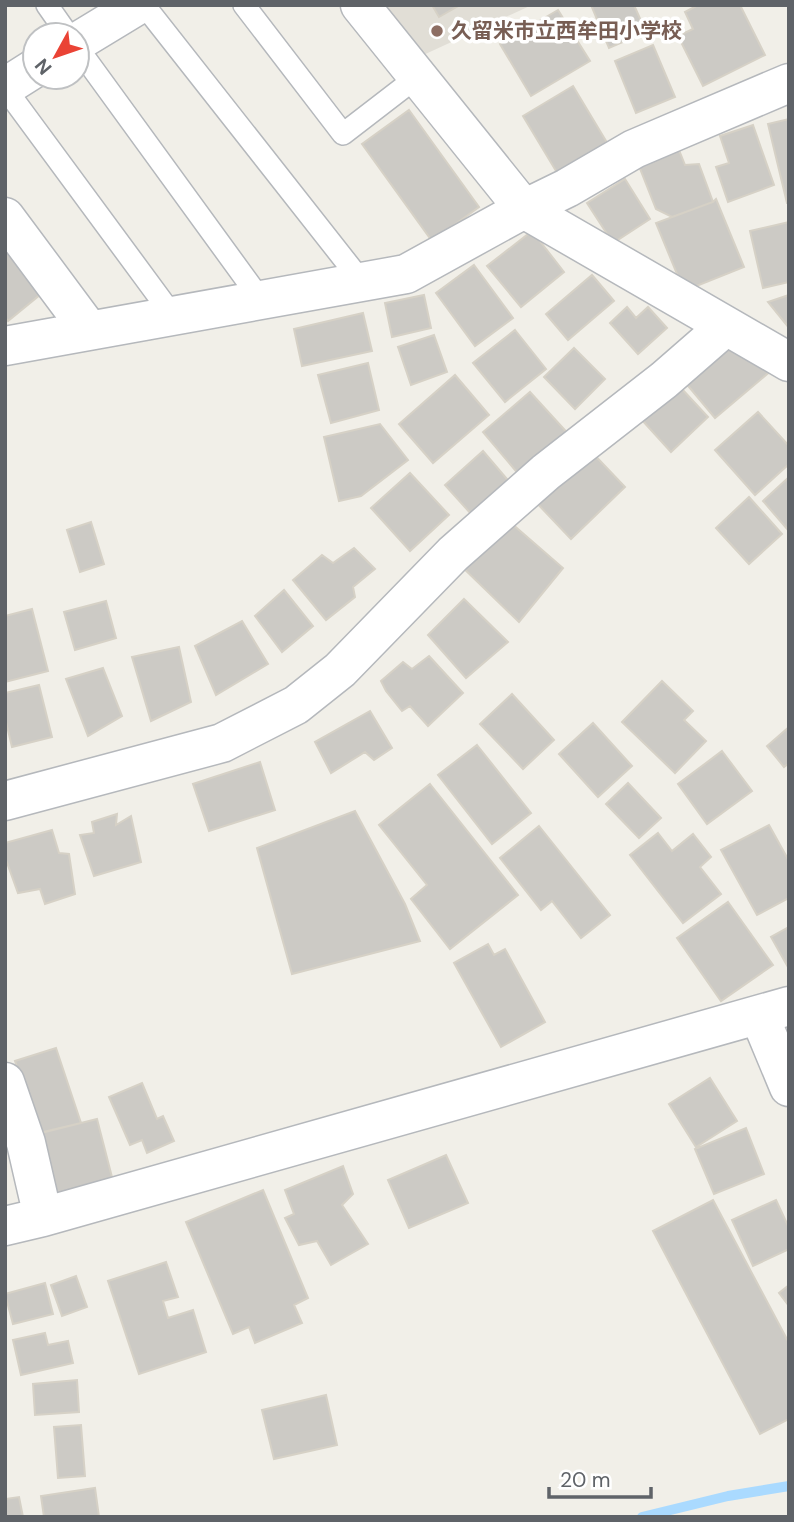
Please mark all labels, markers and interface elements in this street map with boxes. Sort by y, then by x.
place label: 久留米市立西牟田小学校 [451,17,682,45]
north arrow [21,21,91,91]
marker: 久留米市立西牟田小学校 [429,23,445,39]
text: N [29,53,57,80]
scale bar [549,1456,650,1500]
text: 20 m [560,1466,611,1494]

